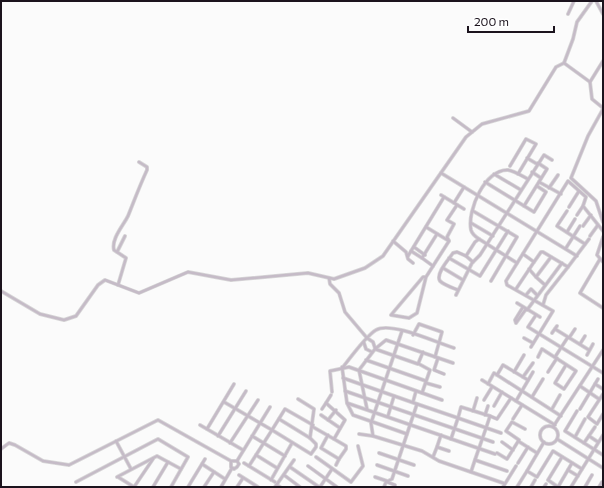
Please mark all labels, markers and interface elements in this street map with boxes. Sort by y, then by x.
scale bar [468,8,554,34]
text: 200 m [474,14,509,28]

